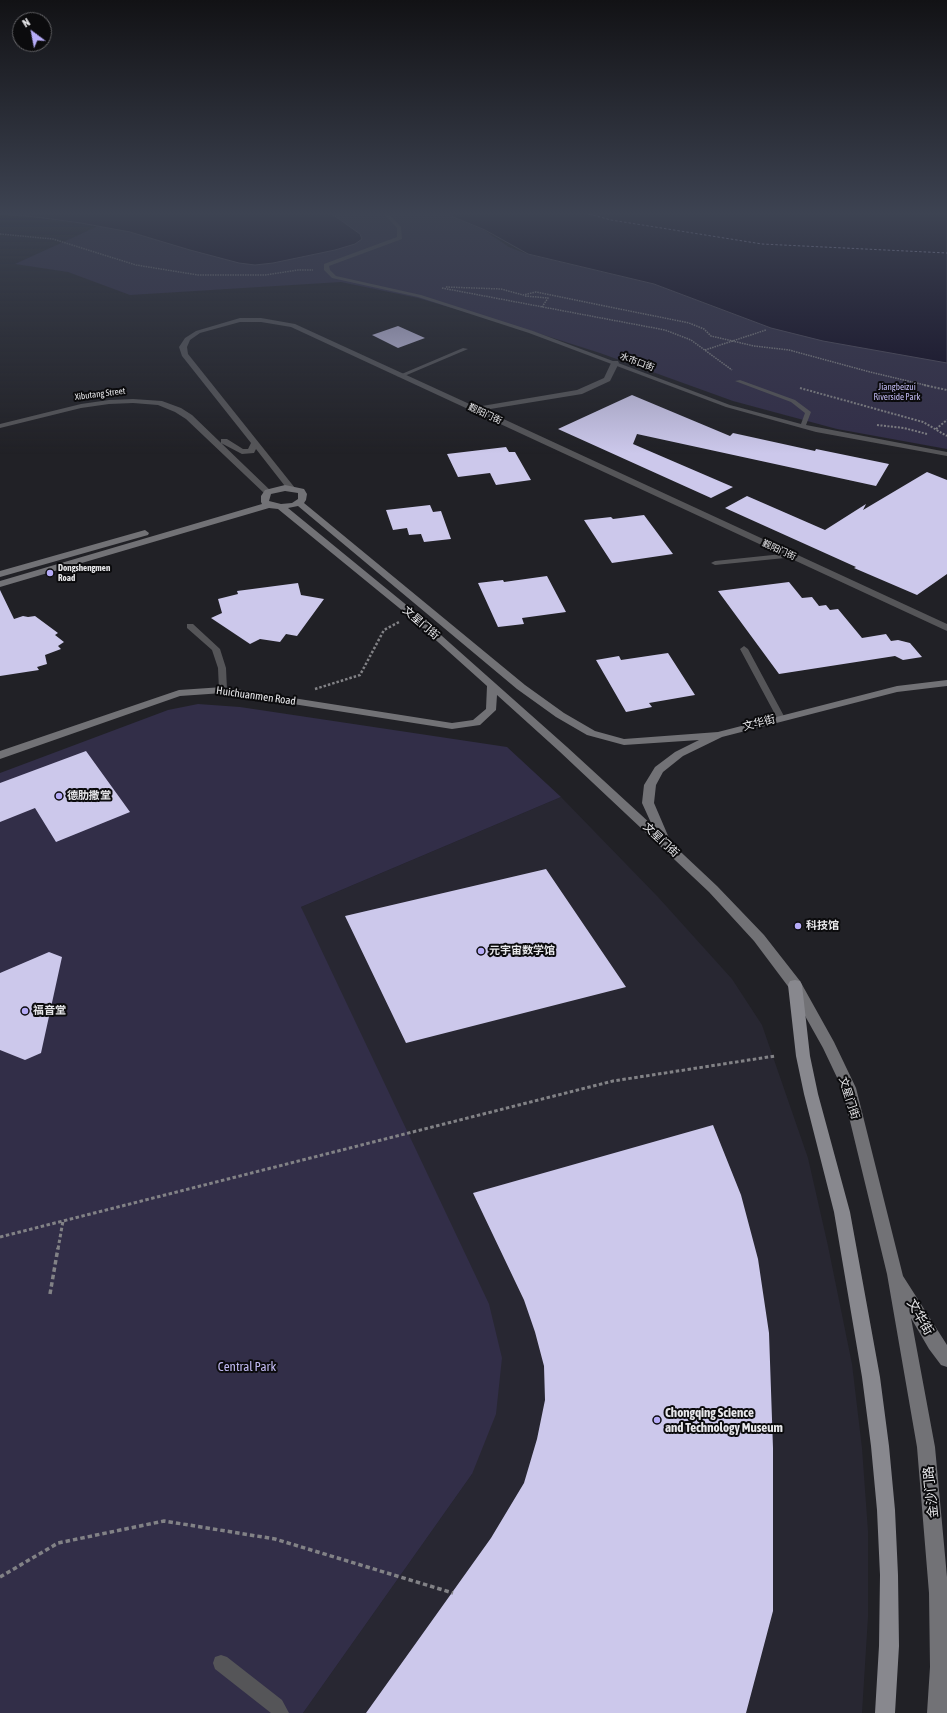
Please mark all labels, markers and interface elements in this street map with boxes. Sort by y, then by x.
north arrow [12,12,52,52]
text: N [20,16,32,29]
street label: 水市口街 [618,351,656,373]
park label: Jiangbeizui Riverside Park [874,382,920,403]
street label: Xibutang Street [74,386,126,402]
street label: 觐阳门街 [466,401,504,427]
street label: 觐阳门街 [760,538,798,562]
place label: Dongshengmen Road [58,563,110,584]
marker: Dongshengmen Road [45,568,55,578]
street label: 文星门街 [400,604,442,642]
street label: Huichuanmen Road [215,684,297,708]
street label: 文华街 [741,712,777,734]
place label: 德肋撒堂 [67,789,111,803]
marker: 德肋撒堂 [54,791,64,801]
street label: 文星门街 [640,820,682,860]
place label: 科技馆 [806,919,839,933]
marker: 科技馆 [793,921,803,931]
place label: 元宇宙数学馆 [489,944,555,958]
marker: 元宇宙数学馆 [476,946,486,956]
place label: 福音堂 [33,1004,66,1018]
marker: 福音堂 [20,1006,30,1016]
street label: 文星门街 [836,1075,862,1121]
street label: 文华街 [903,1296,937,1338]
park label: Central Park [218,1359,276,1375]
place label: Chongqing Science and Technology Museum [665,1405,783,1436]
marker: Chongqing Science and Technology Museum [652,1415,662,1425]
street label: 金沙门路 [921,1465,941,1519]

